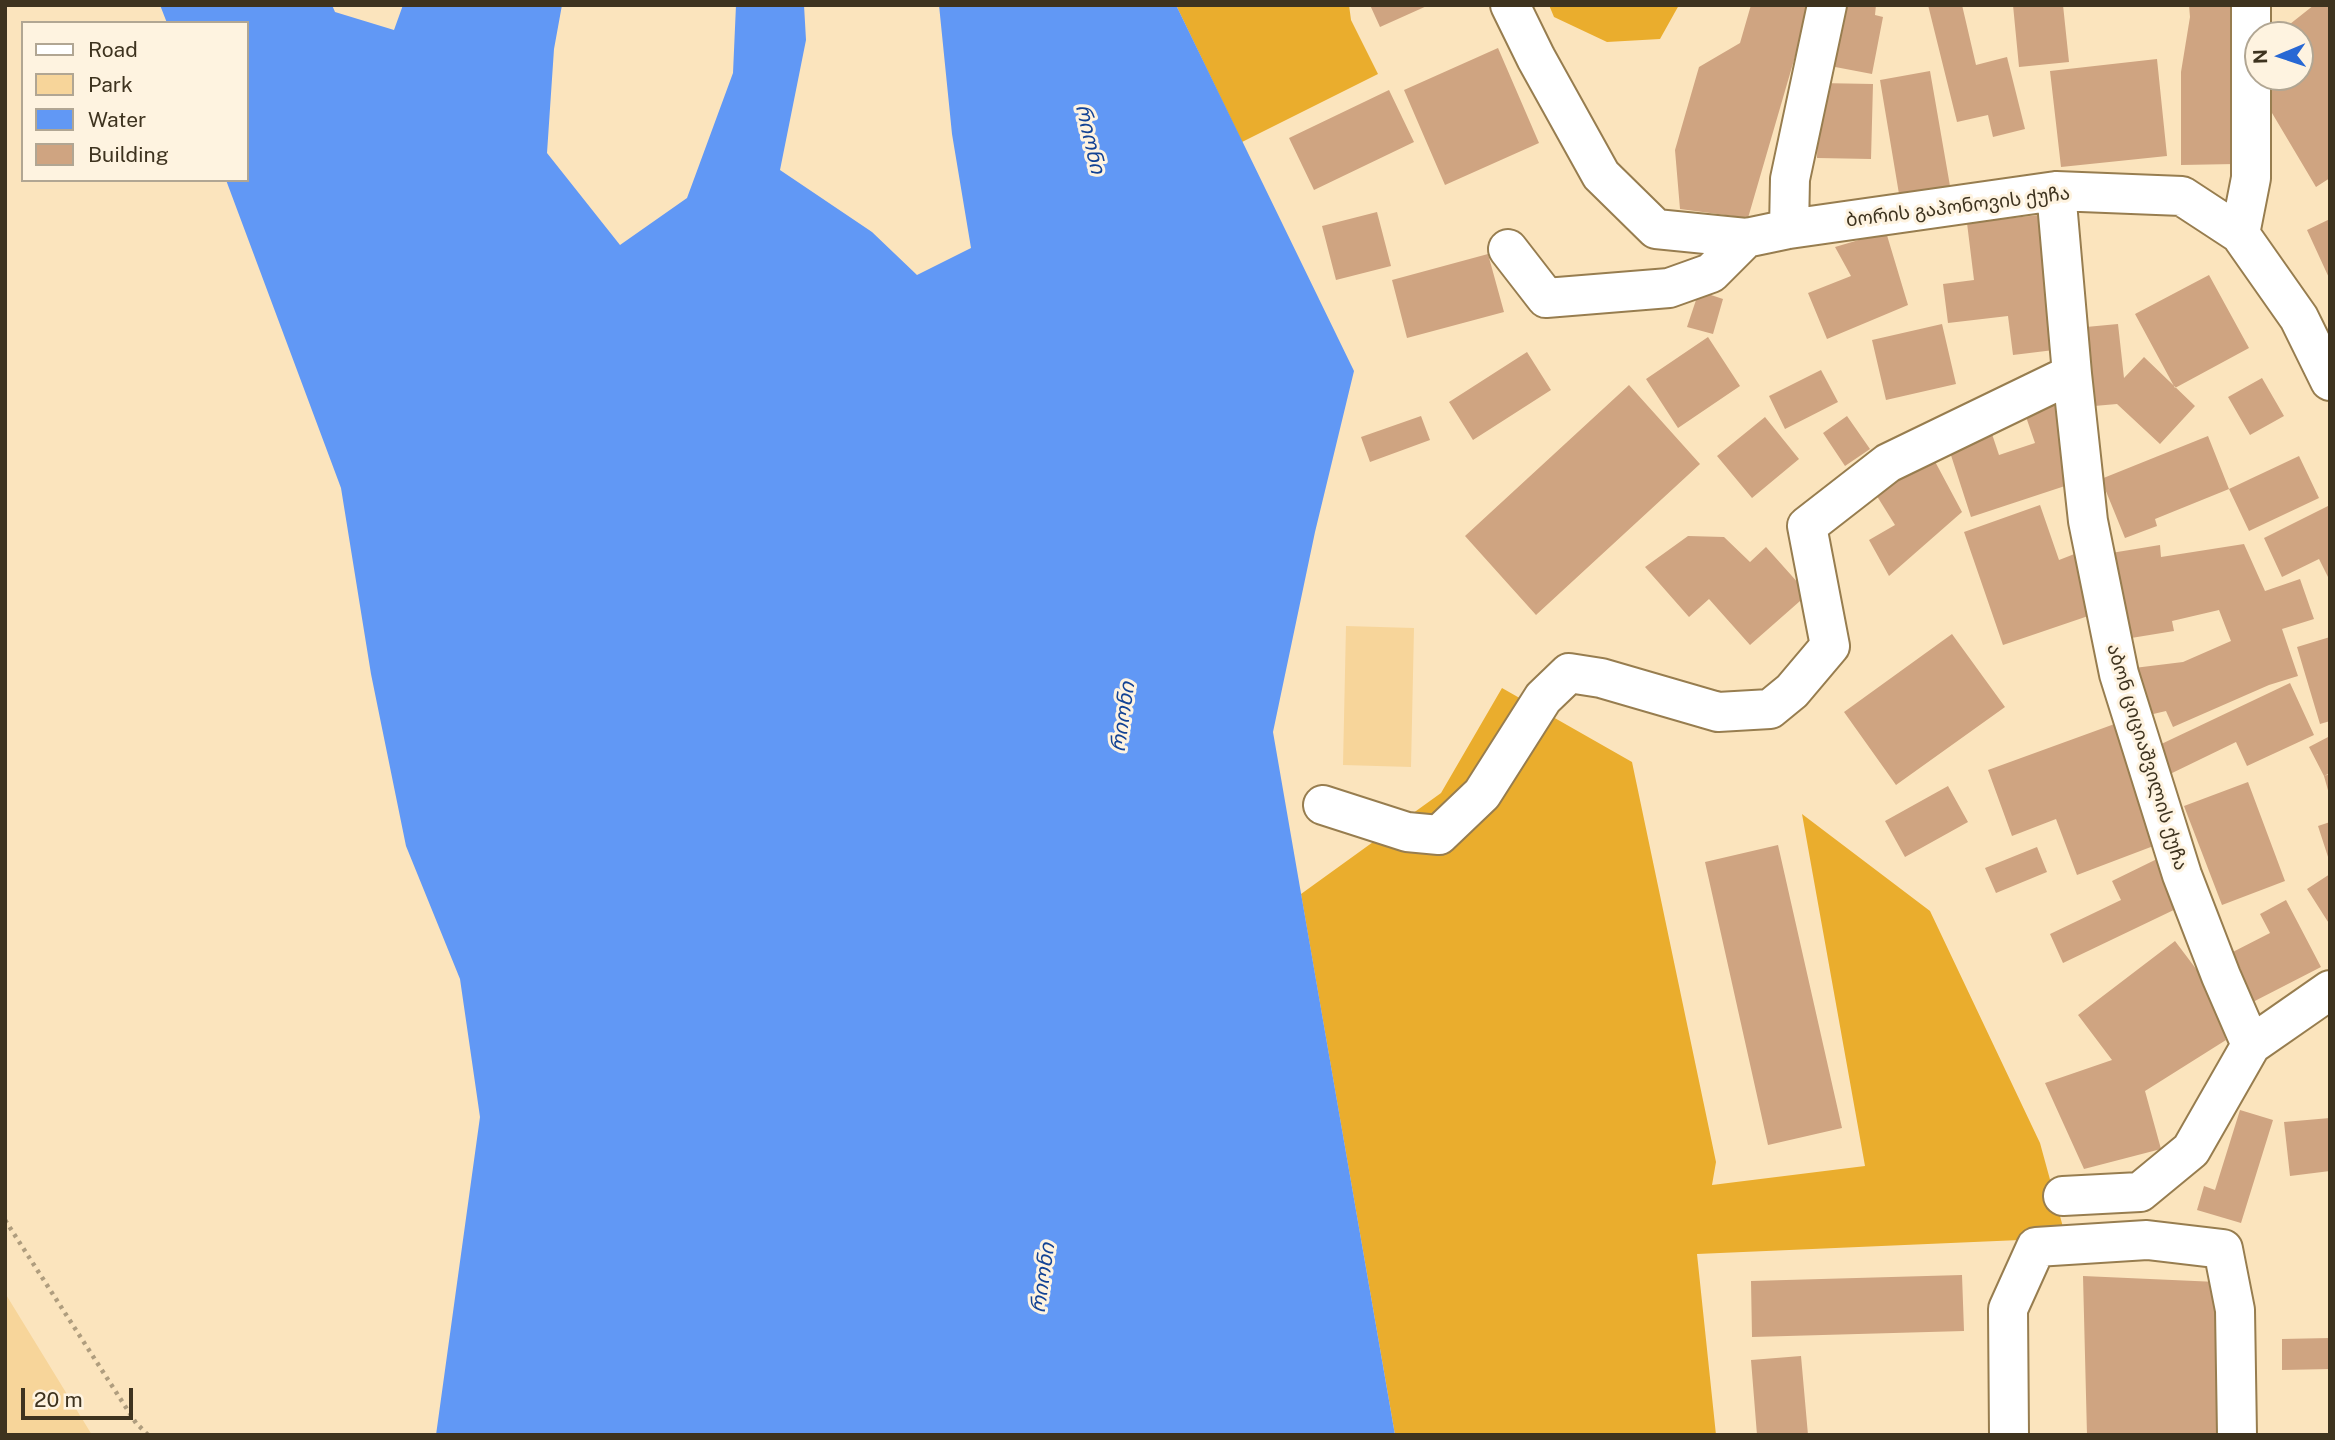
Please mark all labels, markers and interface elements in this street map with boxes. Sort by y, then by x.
legend [21,21,248,182]
north arrow [2244,21,2314,91]
text: Road [88,37,138,62]
text: N [2249,49,2271,64]
text: Park [88,72,133,97]
water label: რიონი [1070,102,1110,176]
text: Water [88,107,146,132]
text: Building [88,142,169,167]
street label: ბორის გაპონოვის ქუჩა [1845,182,2071,232]
street label: აბონ ციციაშვილის ქუჩა [2102,641,2192,873]
water label: რიონი [1106,680,1140,754]
water label: რიონი [1026,1241,1060,1315]
scale bar [24,1374,136,1418]
text: 20 m [34,1387,83,1412]

